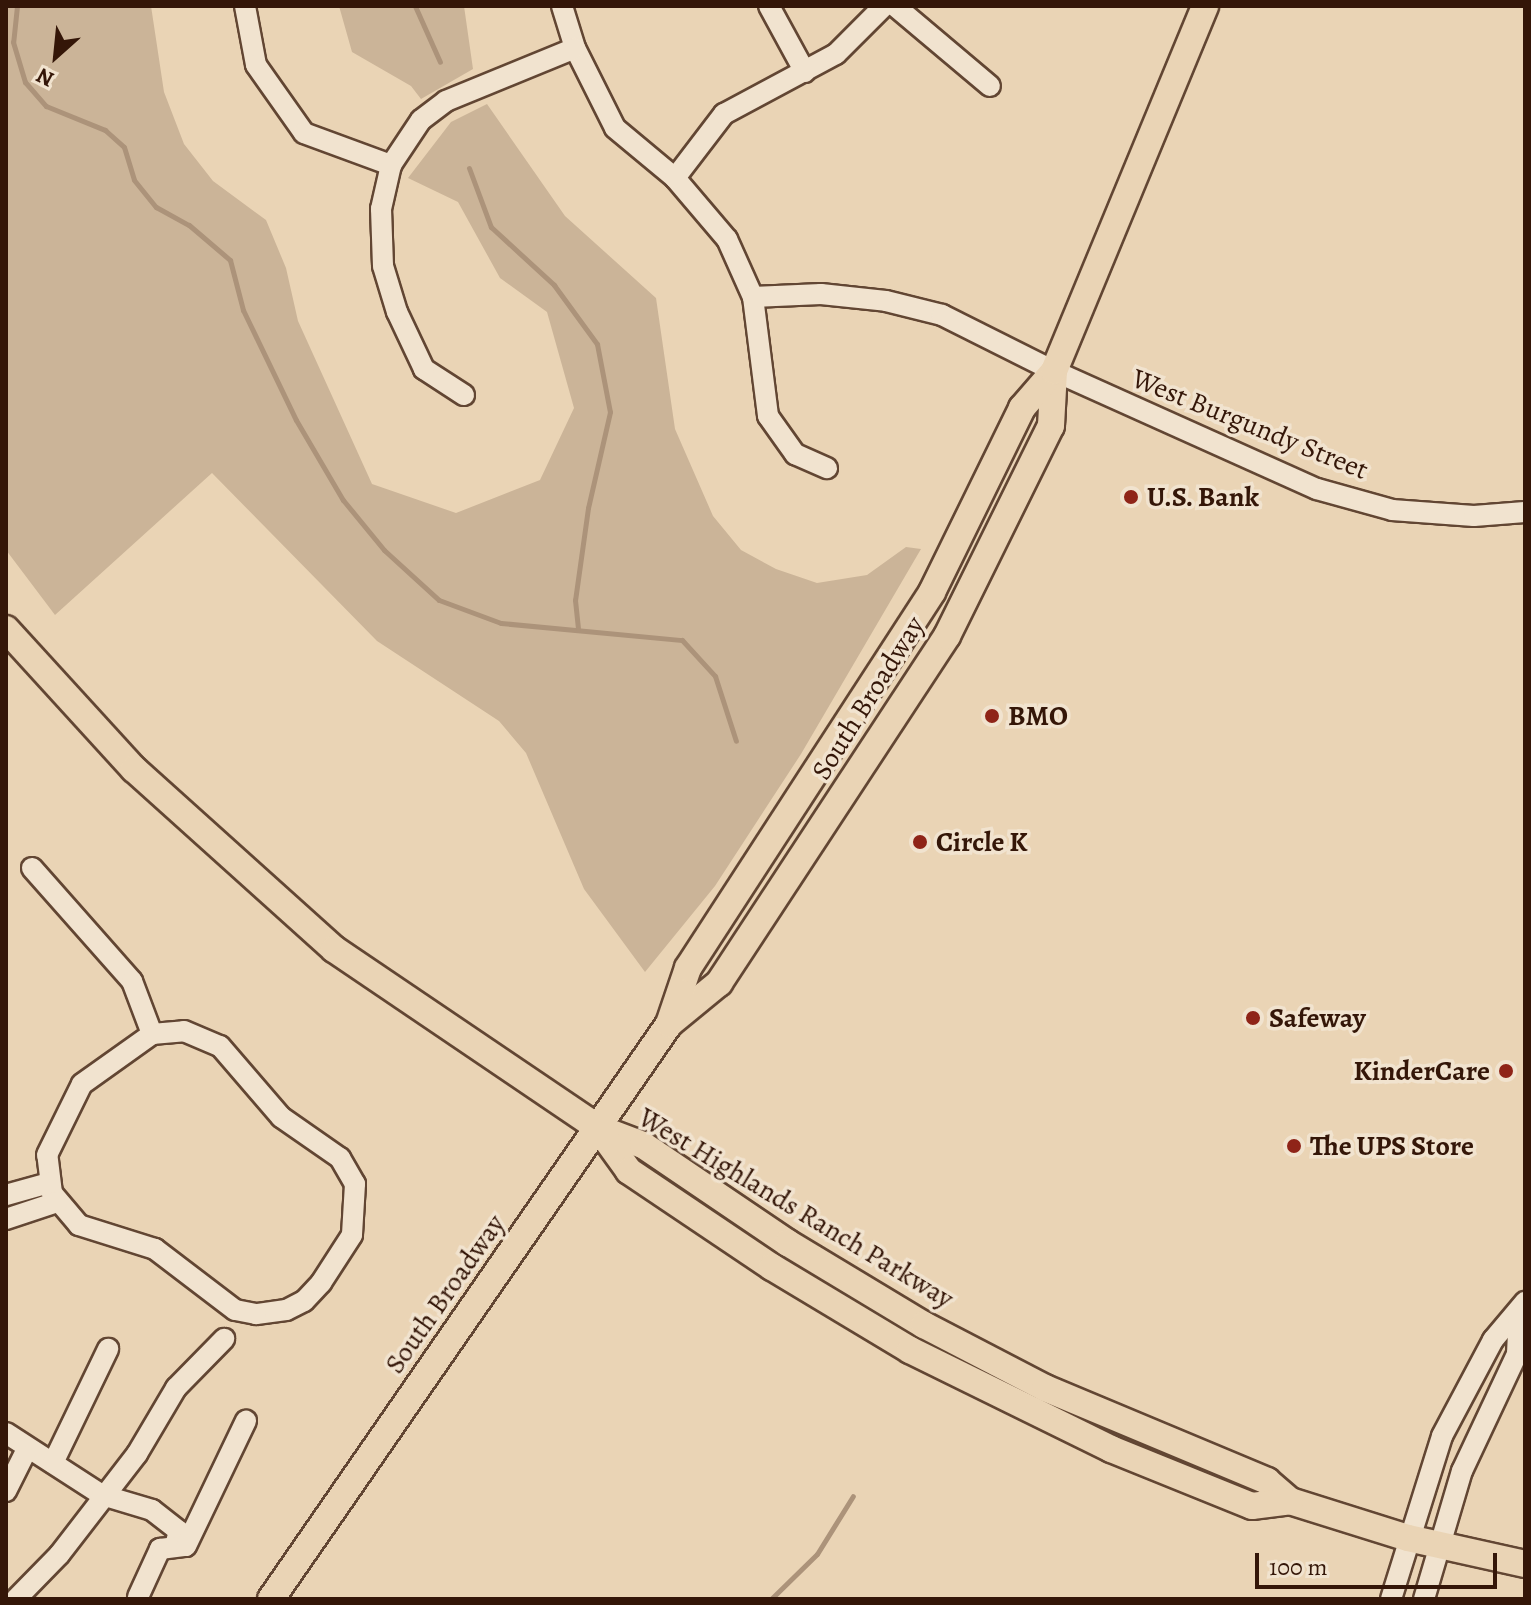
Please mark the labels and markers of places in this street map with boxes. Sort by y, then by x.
place label: U.S. Bank [1147,480,1259,514]
marker: U.S. Bank [1122,488,1140,506]
place label: BMO [1008,699,1068,733]
marker: BMO [983,707,1001,725]
place label: Circle K [936,825,1028,859]
marker: Circle K [911,833,929,851]
place label: Safeway [1269,1001,1366,1035]
marker: Safeway [1244,1009,1262,1027]
place label: KinderCare [1353,1054,1490,1088]
marker: KinderCare [1497,1062,1515,1080]
place label: The UPS Store [1310,1129,1474,1163]
marker: The UPS Store [1285,1137,1303,1155]

